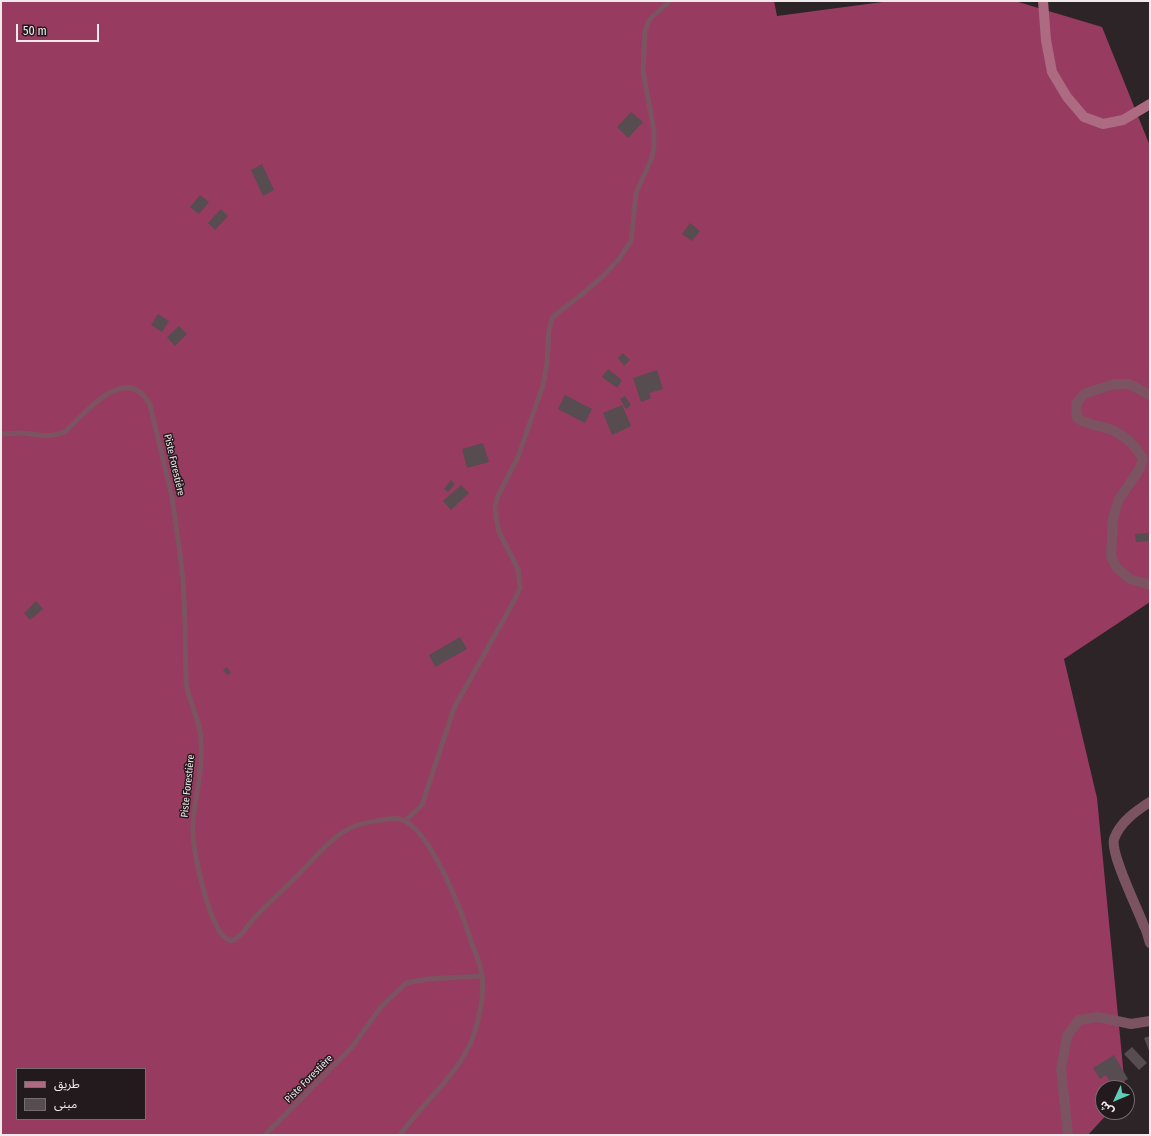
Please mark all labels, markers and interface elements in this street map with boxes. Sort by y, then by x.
scale bar [18,16,101,42]
text: 50 m [23,24,47,38]
street label: Piste Forestière [161,433,187,497]
street label: Piste Forestière [179,754,197,818]
street label: Piste Forestière [282,1052,336,1106]
legend [16,1068,146,1120]
text: طريق [54,1077,80,1091]
north arrow [1095,1080,1135,1120]
text: مبنى [54,1097,77,1111]
text: ش [1097,1098,1117,1118]

